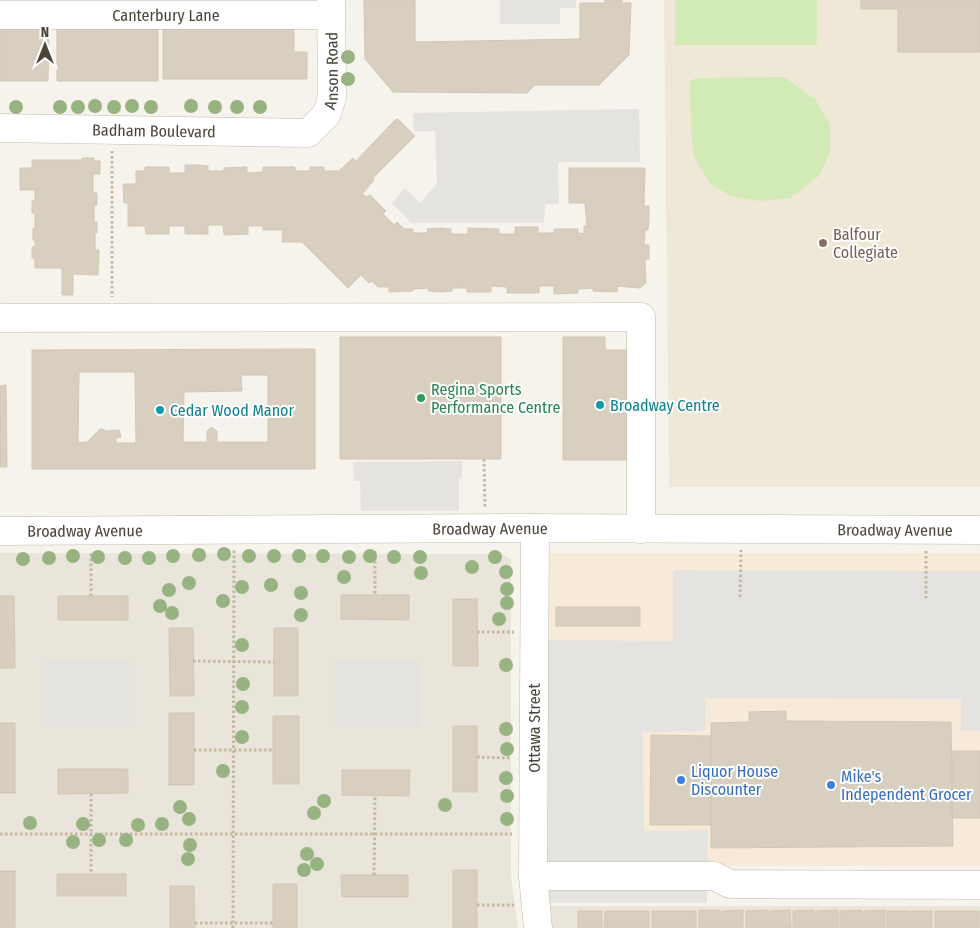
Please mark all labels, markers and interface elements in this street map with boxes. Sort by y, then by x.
street label: Canterbury Lane [112,6,220,25]
north arrow [20,20,70,70]
text: N [41,24,49,41]
street label: Anson Road [319,32,342,112]
street label: Badham Boulevard [92,120,216,141]
place label: Balfour Collegiate [833,225,898,262]
marker: Balfour Collegiate [817,237,829,249]
place label: Regina Sports Performance Centre [431,380,560,417]
marker: Regina Sports Performance Centre [415,392,427,404]
place label: Broadway Centre [610,396,720,415]
marker: Broadway Centre [594,399,606,411]
place label: Cedar Wood Manor [170,401,295,420]
marker: Cedar Wood Manor [154,404,166,416]
street label: Broadway Avenue [432,518,548,538]
street label: Broadway Avenue [837,520,953,539]
street label: Broadway Avenue [27,521,143,540]
street label: Ottawa Street [525,683,544,773]
place label: Liquor House Discounter [691,762,778,799]
place label: Mike's Independent Grocer [841,767,972,804]
marker: Liquor House Discounter [675,774,687,786]
marker: Mike's Independent Grocer [825,779,837,791]

